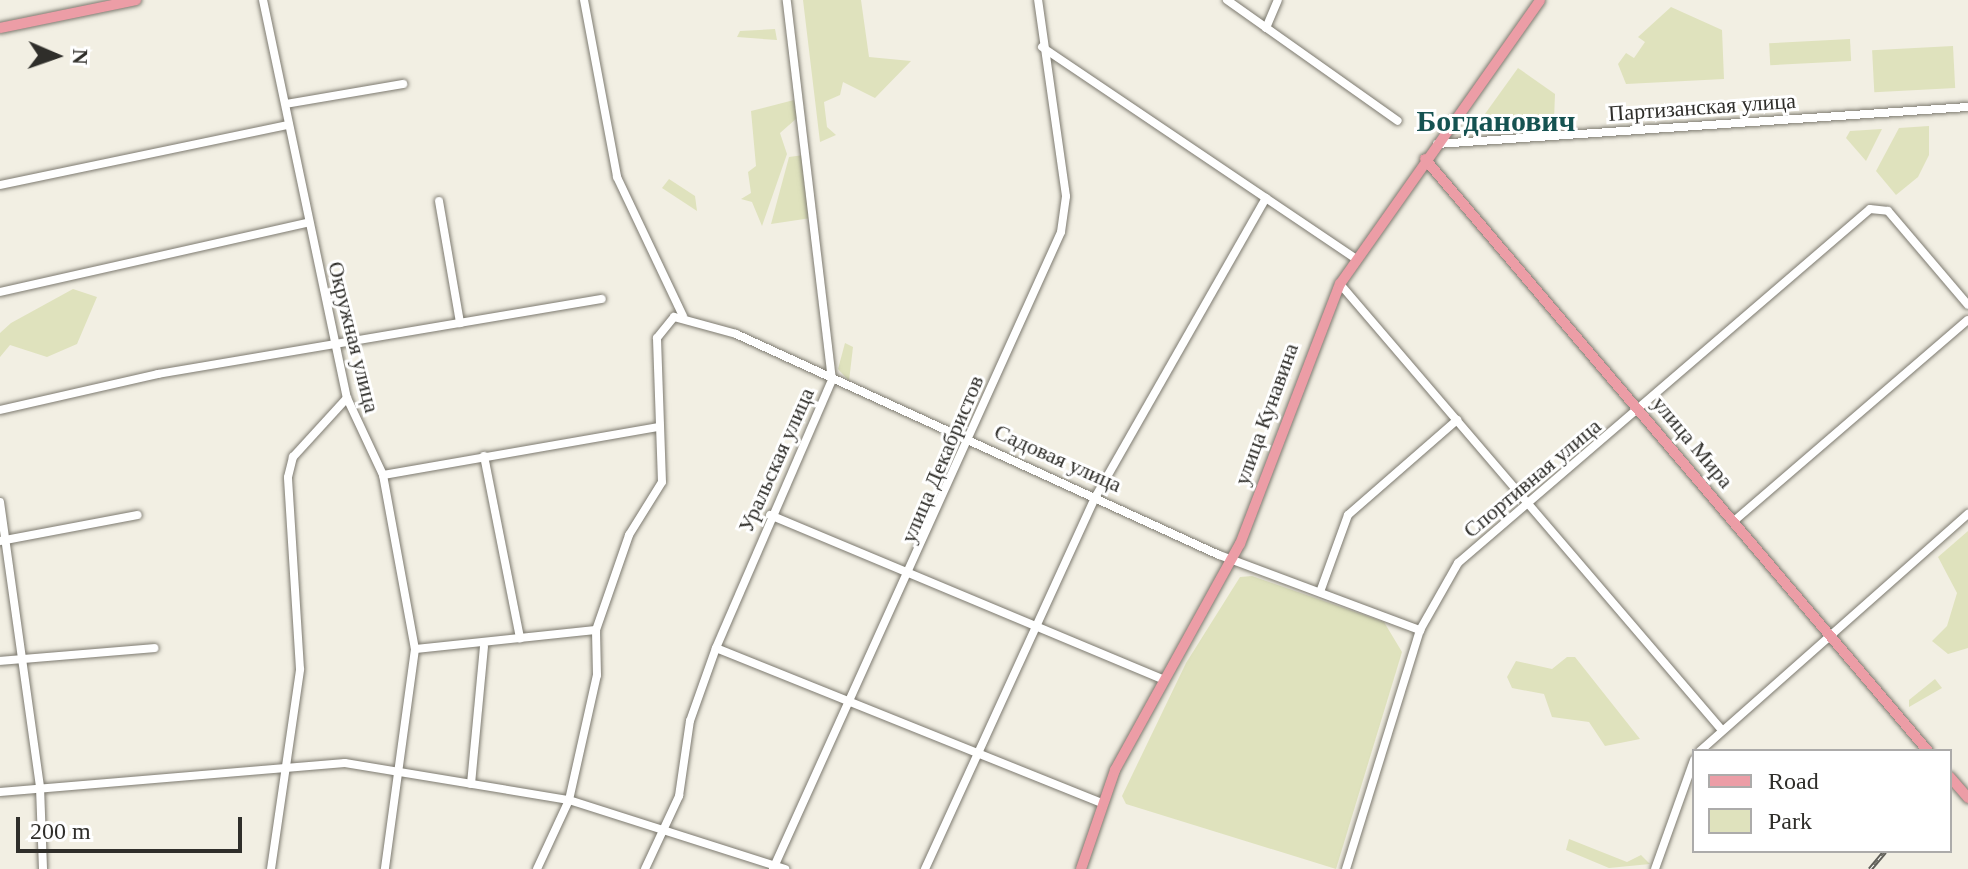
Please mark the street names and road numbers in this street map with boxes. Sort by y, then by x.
street label: Партизанская улица [1607,87,1797,127]
street label: Окружная улица [322,259,386,415]
street label: улица Кунавина [1228,339,1304,489]
street label: улица Декабристов [895,371,989,547]
street label: Уральская улица [732,384,820,536]
street label: улица Мира [1647,391,1739,493]
street label: Спортивная улица [1458,413,1606,543]
street label: Садовая улица [990,418,1126,498]

